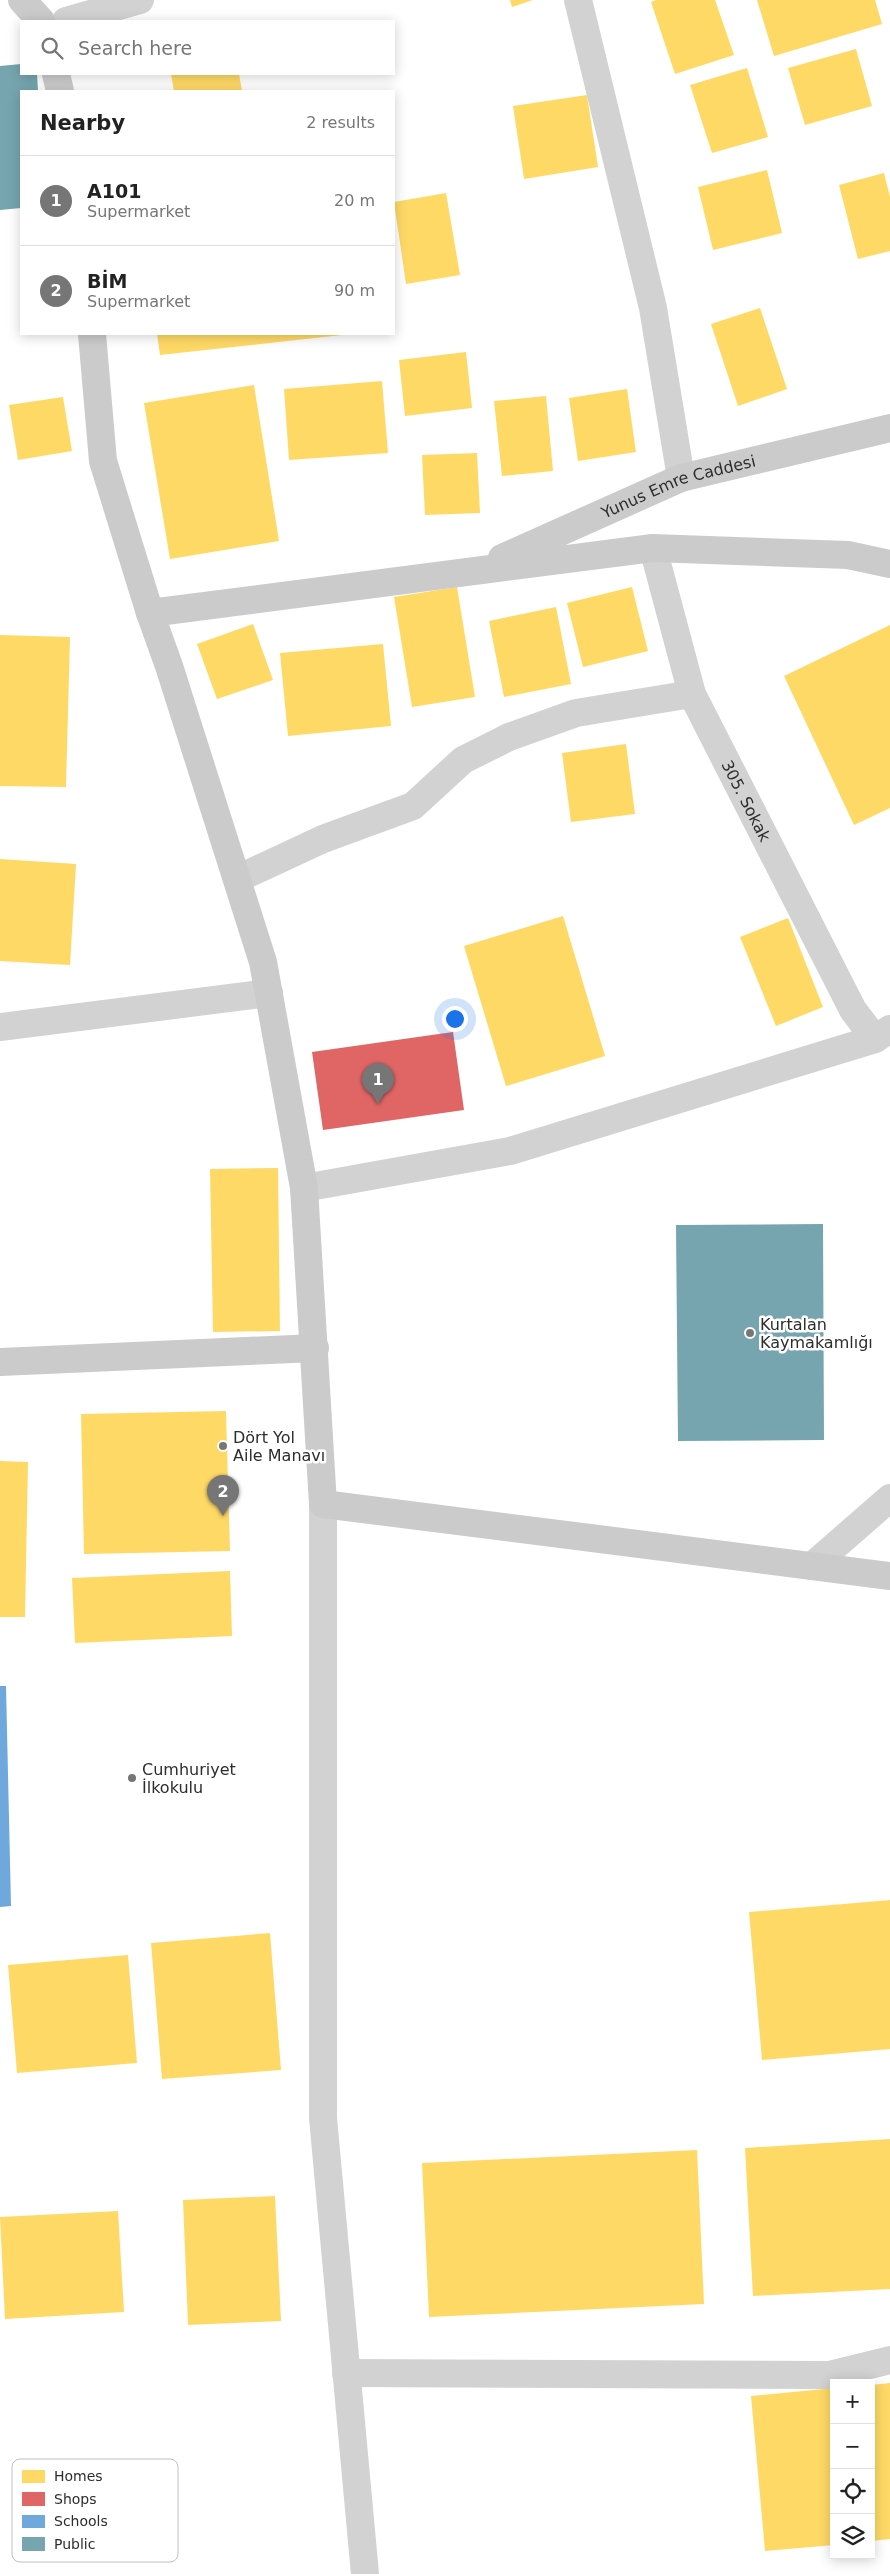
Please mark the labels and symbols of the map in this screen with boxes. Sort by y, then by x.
street label: Yunus Emre Caddesi [598,452,757,523]
street label: 305. Sokak [717,757,775,846]
your location [442,1006,468,1032]
pin: 1 [362,1063,394,1104]
place label: Kurtalan Kaymakamlığı [760,1315,873,1352]
marker: Kurtalan Kaymakamlığı [744,1327,756,1339]
place label: Dört Yol Aile Manavı [233,1428,325,1465]
marker: Dört Yol Aile Manavı [217,1440,229,1452]
pin: 2 [207,1475,239,1516]
place label: Cumhuriyet İlkokulu [142,1760,236,1797]
marker: Cumhuriyet İlkokulu [126,1772,138,1784]
legend [12,2459,178,2562]
text: Homes [54,2468,103,2484]
text: Shops [54,2491,97,2507]
text: Schools [54,2513,108,2529]
text: Public [54,2536,95,2552]

